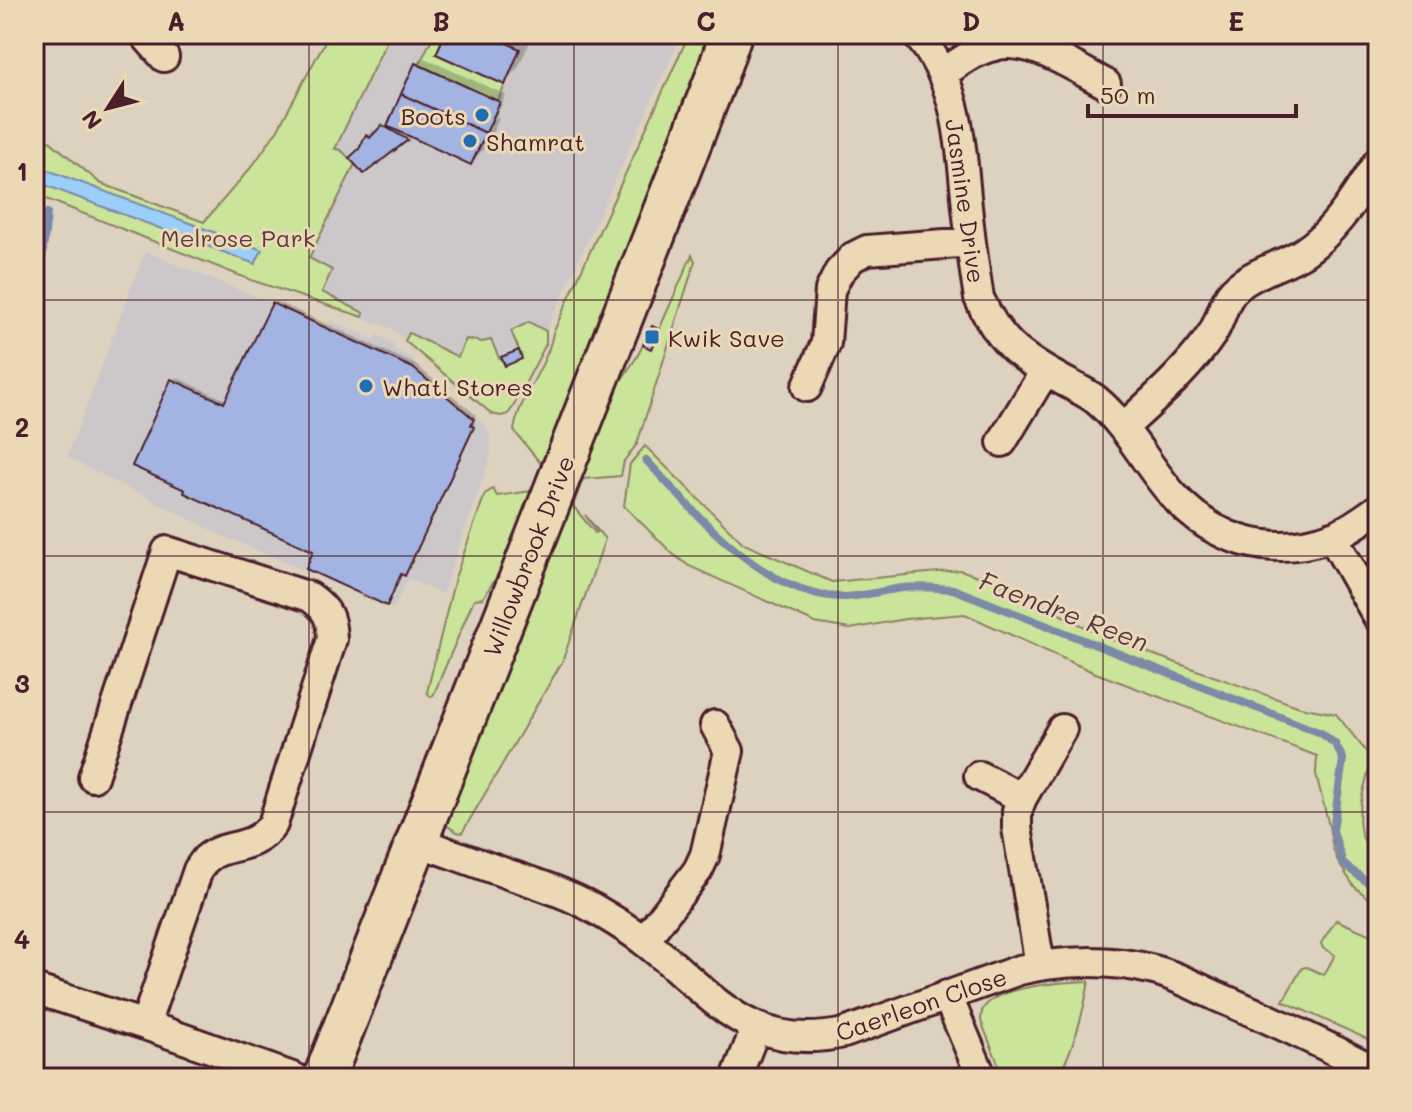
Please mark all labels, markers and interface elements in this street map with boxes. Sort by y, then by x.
text: A [167,4,185,38]
text: B [432,4,450,38]
text: C [696,4,716,38]
text: D [962,4,980,38]
text: E [1228,4,1244,38]
north arrow [68,68,148,148]
scale bar [1088,68,1296,118]
text: 50 m [1100,79,1156,110]
place label: Boots [400,100,466,131]
text: N [75,105,108,135]
marker: Boots [473,106,491,124]
street label: Jasmine Drive [939,117,993,285]
place label: Shamrat [486,126,585,157]
marker: Shamrat [461,132,479,150]
text: 1 [16,154,28,188]
park label: Melrose Park [161,222,315,253]
place label: Kwik Save [668,322,785,353]
marker: Kwik Save [643,328,661,346]
place label: What! Stores [382,371,533,402]
marker: What! Stores [357,377,375,395]
text: 2 [15,410,29,444]
street label: Willowbrook Drive [475,451,581,661]
water label: Faendre Reen [975,563,1153,659]
text: 3 [14,666,30,700]
text: 4 [14,922,30,956]
street label: Caerleon Close [831,960,1011,1048]

